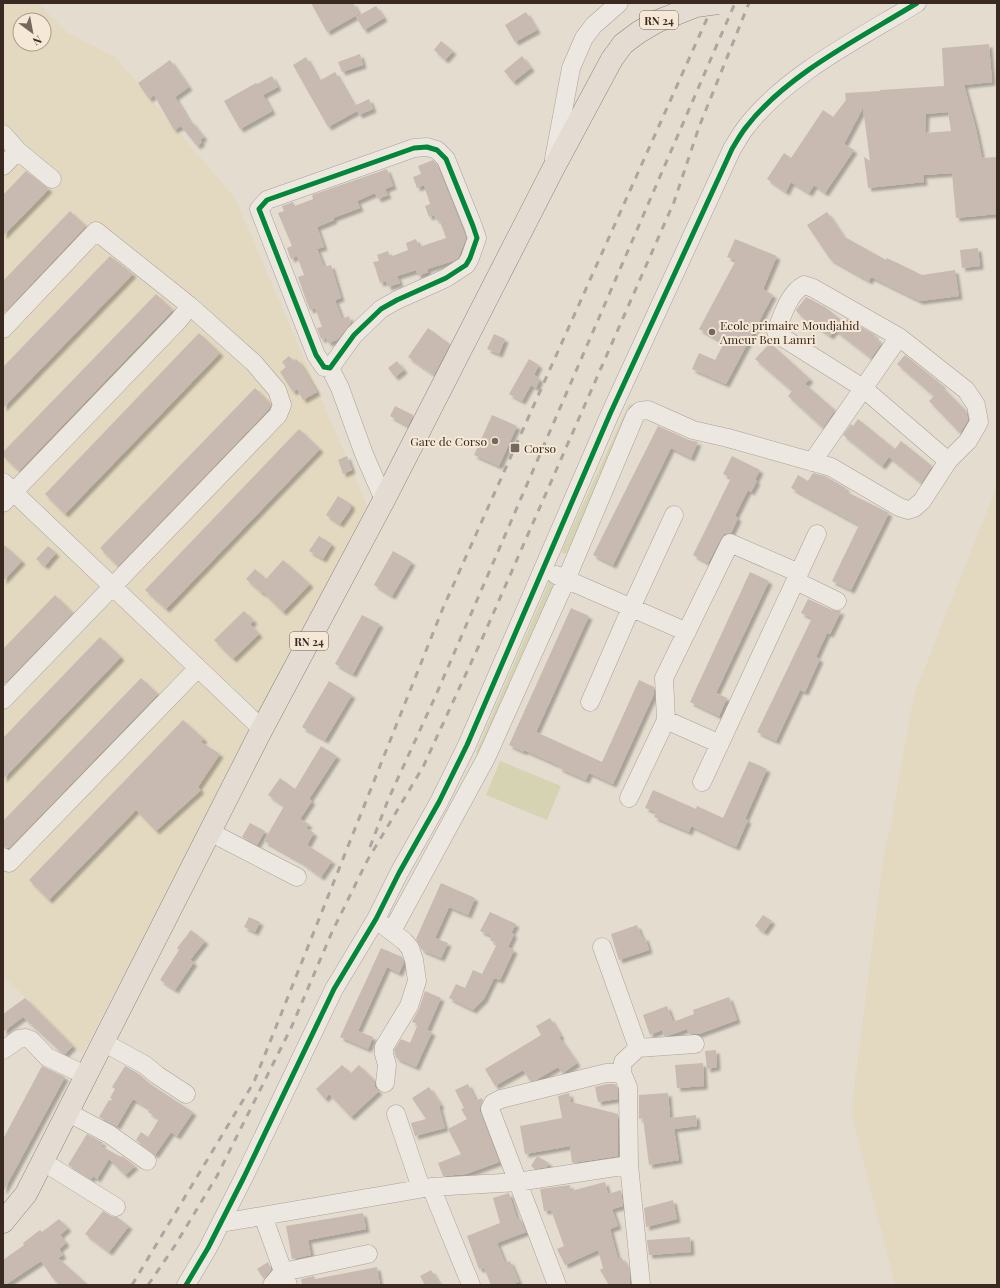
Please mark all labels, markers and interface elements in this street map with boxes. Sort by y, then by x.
road number: RN 24 [640,11,678,29]
north arrow [12,12,52,52]
text: N [30,32,45,49]
place label: Ecole primaire Moudjahid Ameur Ben Lamri [719,317,860,347]
marker: Ecole primaire Moudjahid Ameur Ben Lamri [707,327,717,337]
place label: Gare de Corso [410,433,487,449]
marker: Gare de Corso [490,436,500,446]
place label: Corso [524,440,557,456]
marker: Corso [509,442,521,454]
road number: RN 24 [290,632,328,650]

